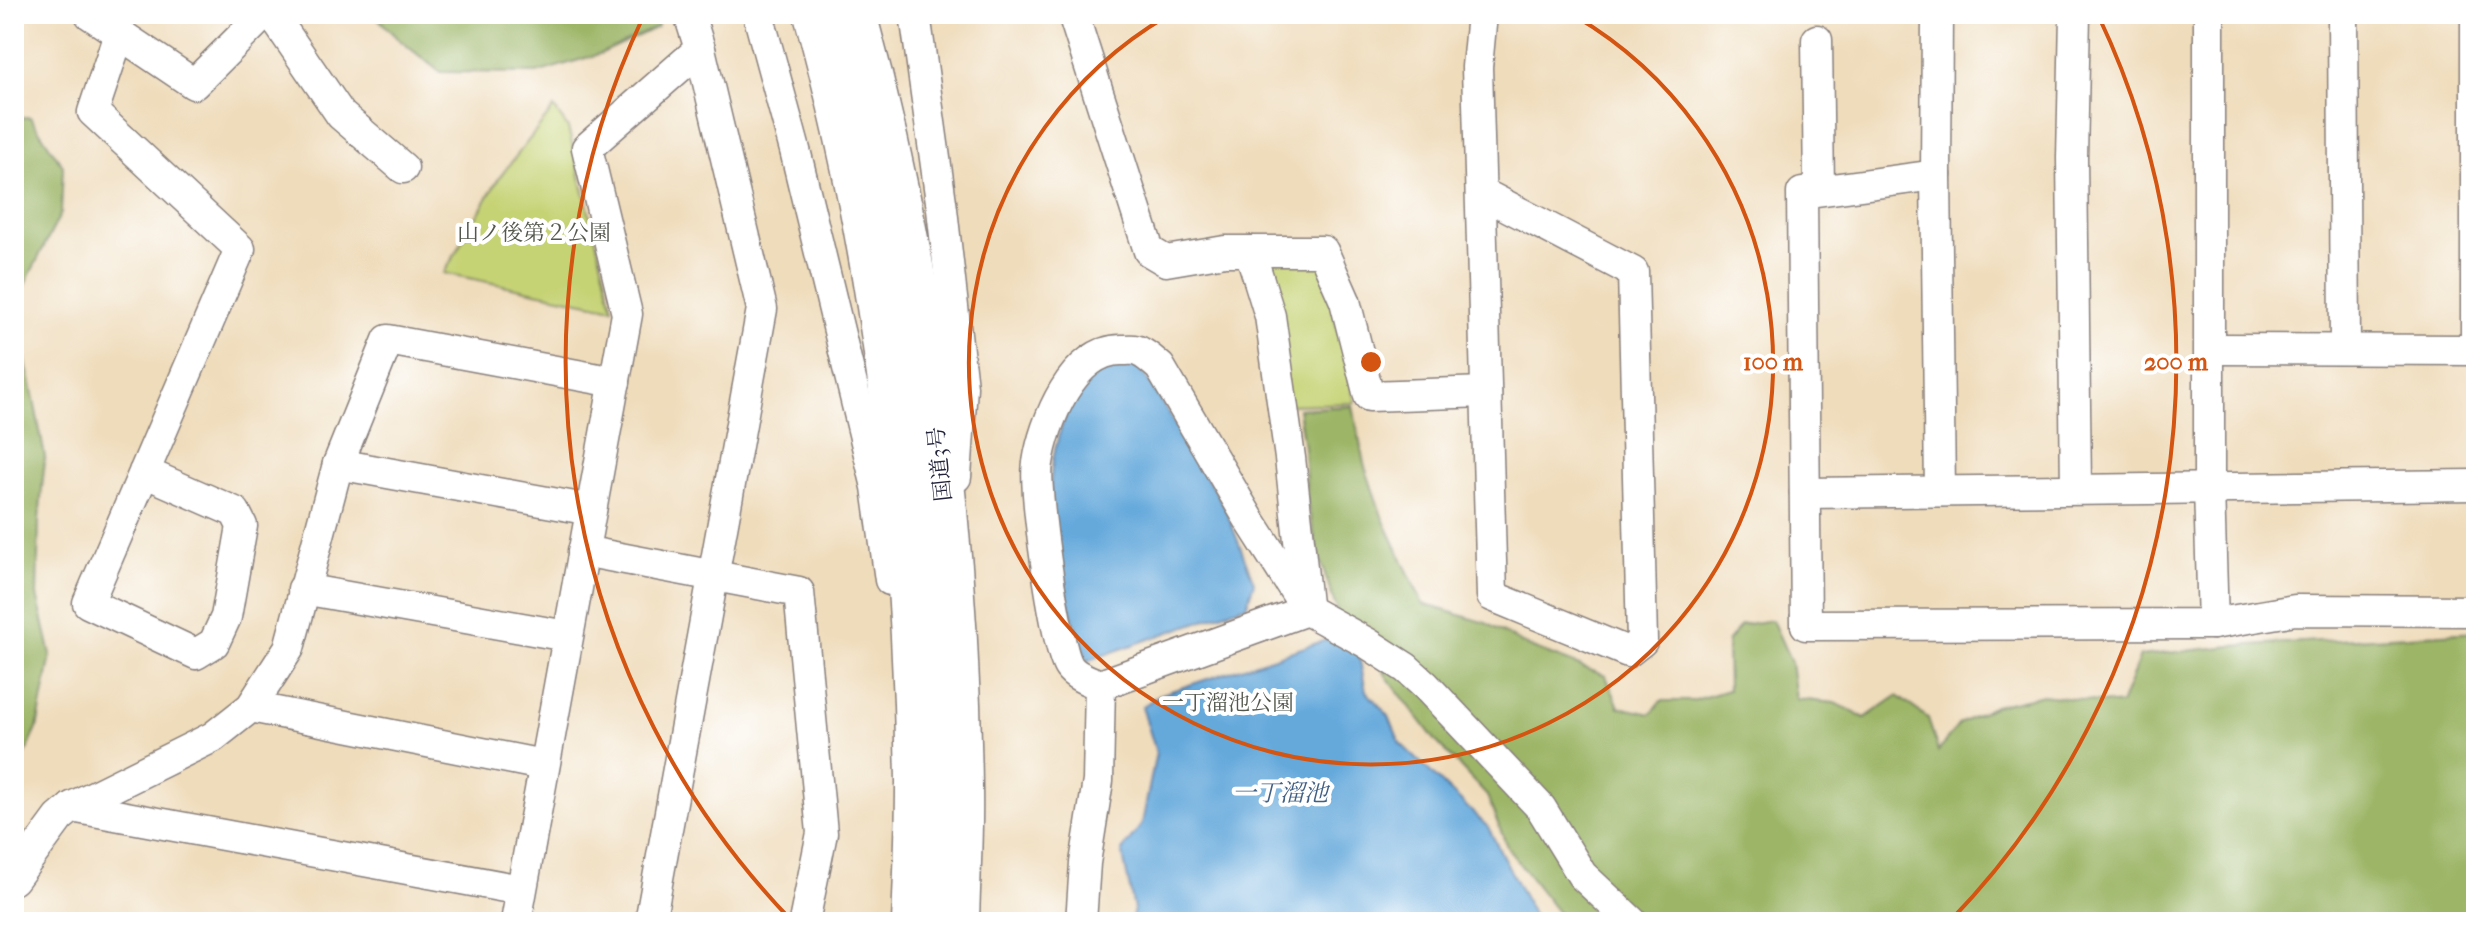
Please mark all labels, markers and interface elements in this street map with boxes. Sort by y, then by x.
park label: 山ノ後第２公園 [457,220,611,246]
centre of rings [1357,348,1385,376]
text: 100 m [1743,348,1804,376]
text: 200 m [2144,348,2209,376]
street label: 国道3号 [923,425,957,503]
park label: 一丁溜池公園 [1162,690,1294,716]
water label: 一丁溜池 [1232,779,1331,807]

